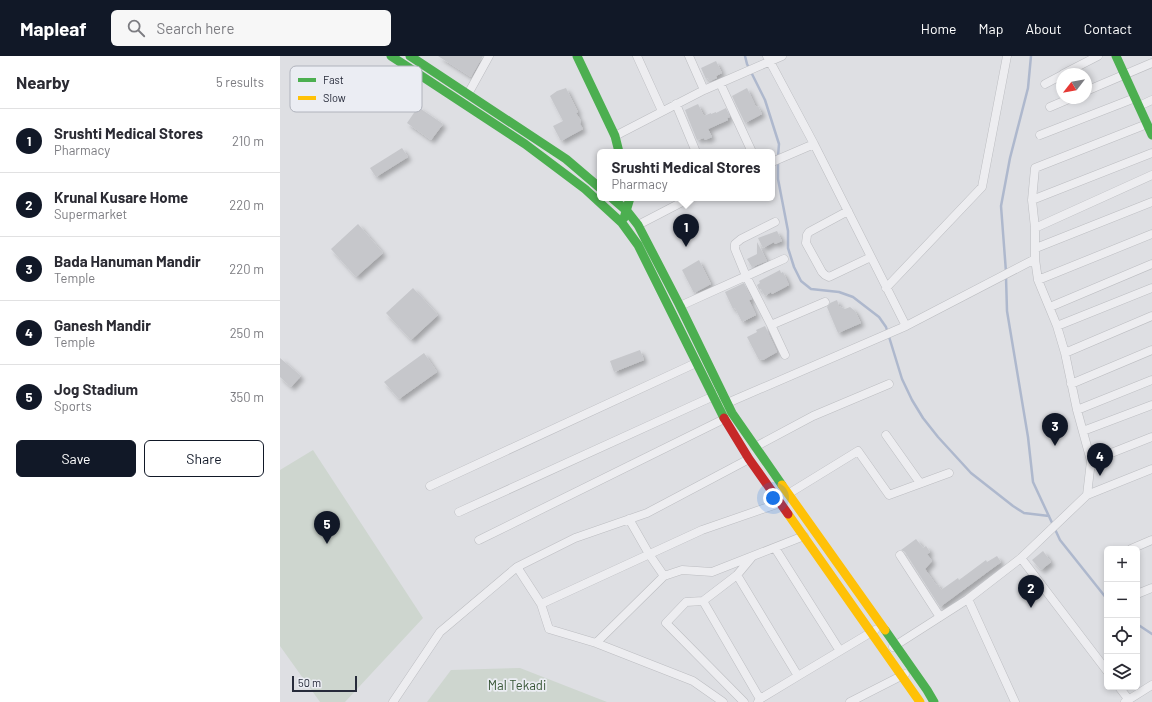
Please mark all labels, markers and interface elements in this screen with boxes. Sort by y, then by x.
search box [111,10,391,46]
text: Mapleaf [20,17,87,40]
icon: search [125,17,147,39]
text: Search here [157,19,235,37]
text: Home [921,20,957,37]
text: Map [979,20,1003,37]
text: About [1025,20,1062,37]
text: Contact [1084,20,1132,37]
legend [290,66,422,112]
north arrow [1056,68,1092,104]
text: Nearby [16,72,70,92]
text: Fast [323,73,344,86]
text: 5 results [216,74,264,90]
text: Slow [323,91,346,104]
text: Srushti Medical Stores [54,124,203,142]
text: 1 [27,133,31,149]
text: 210 m [232,133,264,149]
text: Pharmacy [54,142,110,158]
popup [597,149,775,201]
text: Srushti Medical Stores [611,158,761,176]
text: Pharmacy [611,176,668,192]
text: Krunal Kusare Home [54,188,188,206]
text: 2 [25,197,33,213]
text: 220 m [229,197,264,213]
text: Supermarket [54,206,127,222]
pin: 1 [673,214,699,247]
text: Bada Hanuman Mandir [54,252,201,270]
text: 3 [25,261,33,277]
text: 220 m [229,261,264,277]
text: Temple [54,270,95,286]
text: Ganesh Mandir [54,316,151,334]
text: 4 [25,325,33,341]
text: 250 m [230,325,264,341]
text: Temple [54,334,95,350]
text: Jog Stadium [54,380,138,398]
text: 5 [25,389,33,405]
text: 350 m [230,389,264,405]
text: Sports [54,398,92,414]
pin: 3 [1042,413,1068,446]
button: Save [16,440,136,477]
button: Share [144,440,264,477]
pin: 4 [1087,443,1113,476]
your location [763,488,783,508]
pin: 5 [314,511,340,544]
map controls [1104,546,1140,690]
button: + [1104,546,1140,582]
pin: 2 [1018,575,1044,608]
button: − [1104,582,1140,618]
button: locate [1104,618,1140,654]
button: layers [1104,654,1140,690]
scale bar [292,674,357,693]
text: 50 m [298,676,321,689]
park label: Mal Tekadi [488,677,546,693]

